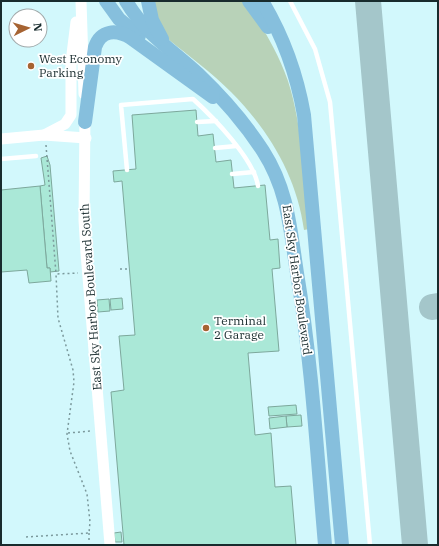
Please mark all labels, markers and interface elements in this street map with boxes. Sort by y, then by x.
north arrow [8,8,48,48]
text: N [31,22,45,32]
place label: West Economy Parking [39,51,122,80]
marker: West Economy Parking [26,61,36,71]
street label: East Sky Harbor Boulevard South [76,203,105,391]
street label: East Sky Harbor Boulevard [280,204,315,356]
place label: Terminal 2 Garage [214,313,266,342]
marker: Terminal 2 Garage [201,323,211,333]

